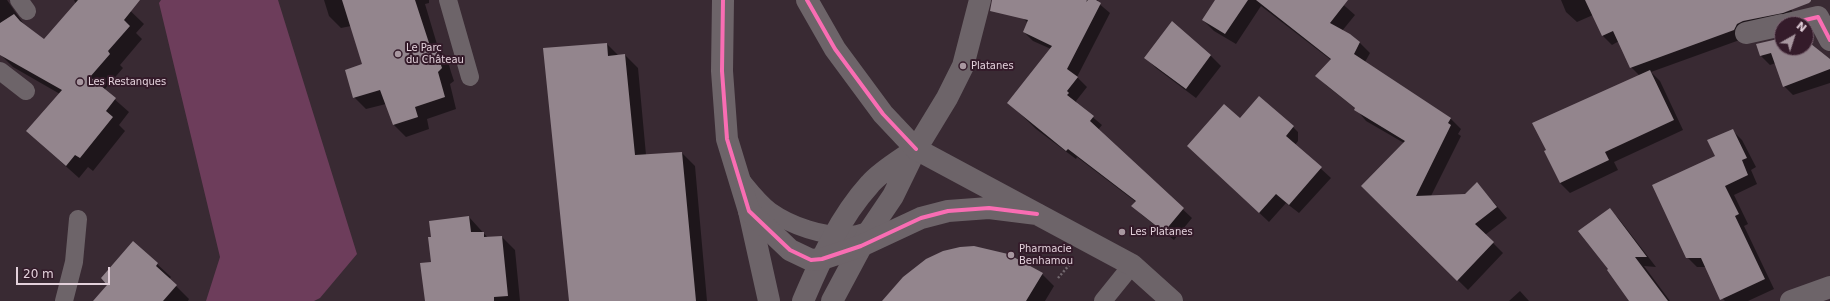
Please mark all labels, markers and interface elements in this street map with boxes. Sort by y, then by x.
north arrow [1774,16,1814,56]
text: N [1794,19,1809,35]
place label: Le Parc du Château [406,42,464,66]
marker: Le Parc du Château [393,49,403,59]
place label: Platanes [971,60,1014,72]
marker: Platanes [958,61,968,71]
place label: Les Restanques [88,76,166,88]
marker: Les Restanques [75,77,85,87]
place label: Les Platanes [1130,226,1193,238]
marker: Les Platanes [1117,227,1127,237]
place label: Pharmacie Benhamou [1019,243,1073,266]
marker: Pharmacie Benhamou [1006,250,1016,260]
scale bar [18,259,112,285]
text: 20 m [23,267,54,281]

